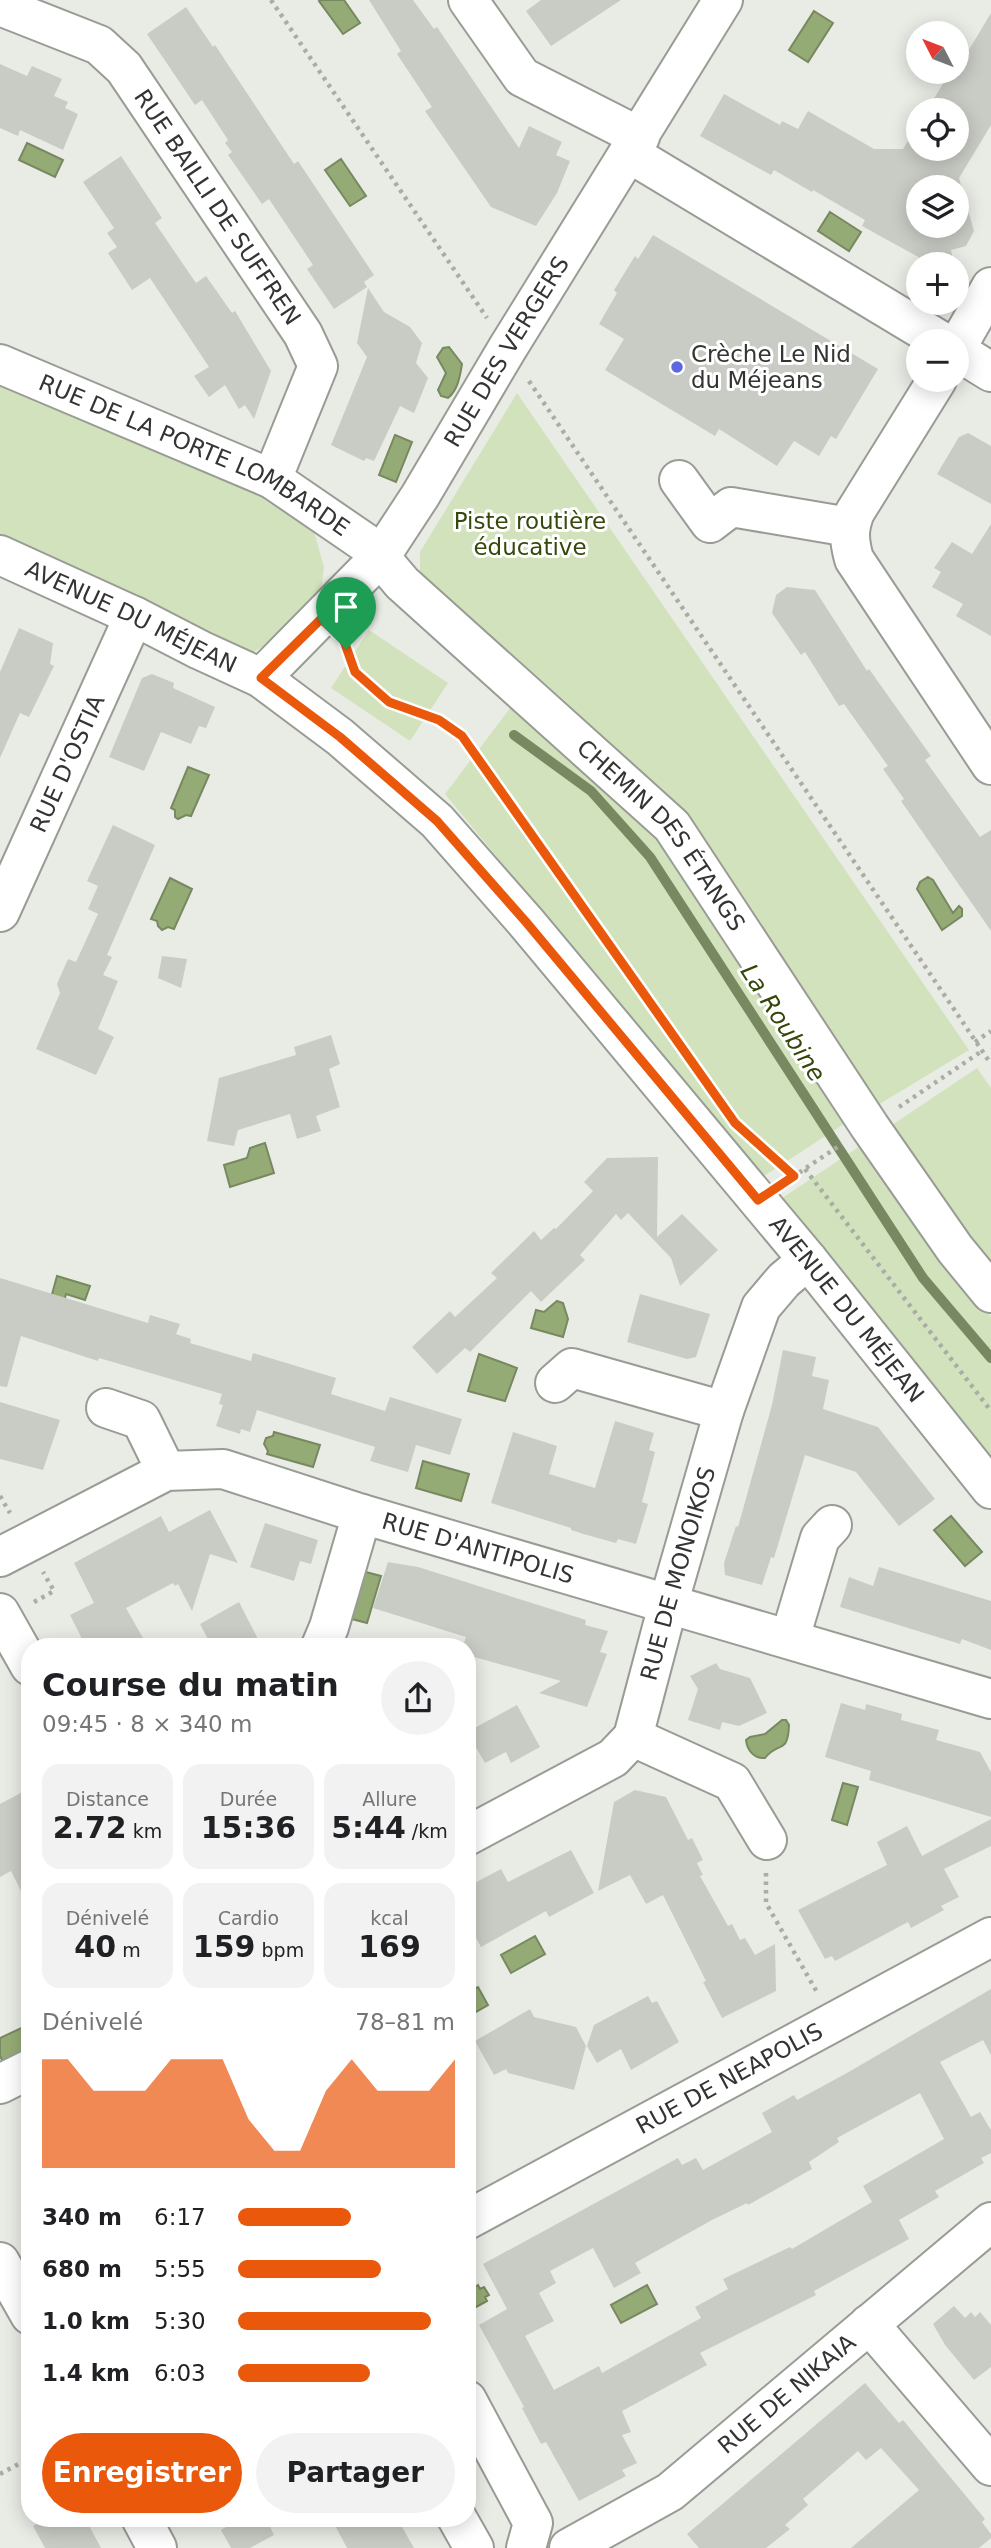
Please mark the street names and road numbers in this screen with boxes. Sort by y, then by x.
street label: RUE BAILLI DE SUFFREN [129,84,306,330]
street label: RUE DES VERGERS [439,252,574,452]
street label: RUE DE LA PORTE LOMBARDE [35,369,354,541]
street label: AVENUE DU MÉJEAN [21,555,241,678]
street label: RUE D'OSTIA [25,690,110,836]
street label: CHEMIN DES ÉTANGS [572,734,750,936]
street label: AVENUE DU MÉJEAN [764,1211,929,1407]
street label: RUE DE MONOIKOS [636,1464,720,1683]
street label: RUE D'ANTIPOLIS [379,1508,577,1589]
street label: RUE DE NEAPOLIS [632,2018,827,2139]
street label: RUE DE NIKAIA [713,2329,861,2459]

